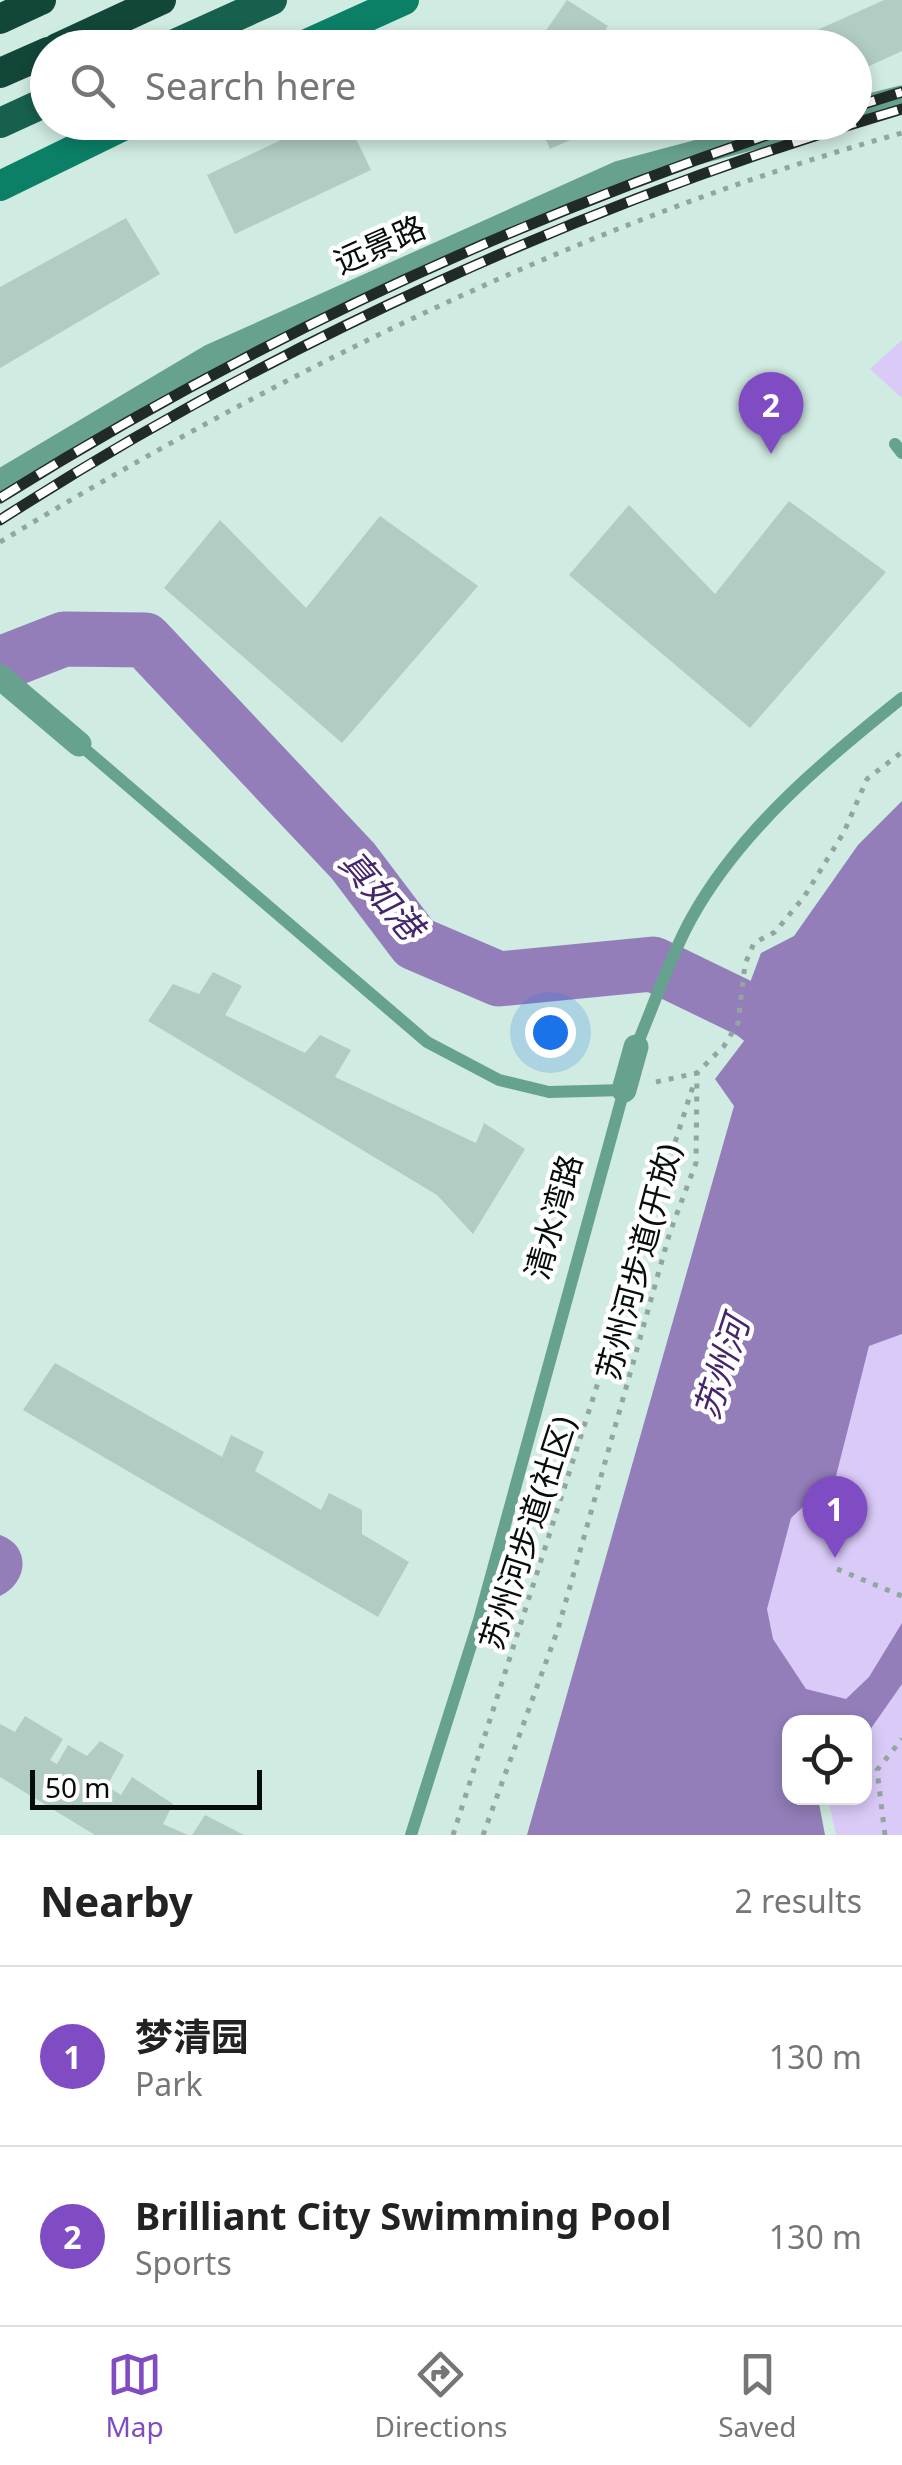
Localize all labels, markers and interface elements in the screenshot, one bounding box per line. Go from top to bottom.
search box [30,30,872,140]
icon: search [65,58,120,113]
text: Search here [145,59,356,111]
street label: 远景路 [327,204,432,283]
pin: 2 [738,372,804,454]
water label: 真如港 [330,839,438,953]
your location [525,1007,576,1058]
street label: 苏州河步道(开放) [585,1139,690,1385]
street label: 清水湾路 [514,1149,591,1284]
water label: 苏州河 [682,1305,761,1425]
street label: 苏州河步道(社区) [469,1410,585,1655]
pin: 1 [802,1476,868,1558]
map controls [782,1715,872,1805]
button: locate [782,1715,872,1805]
scale bar [30,1765,262,1810]
text: 50 m [45,1768,111,1806]
text: Nearby [40,1872,193,1929]
text: 2 results [735,1879,862,1922]
text: 梦清园 [135,2010,249,2062]
text: 1 [63,2035,82,2078]
text: 130 m [769,2035,862,2078]
text: Park [135,2062,203,2105]
text: Brilliant City Swimming Pool [135,2189,672,2241]
text: 2 [63,2215,82,2258]
text: 130 m [769,2215,862,2258]
text: Sports [135,2241,232,2284]
tab: Map [105,2347,164,2445]
tab: Directions [375,2347,507,2445]
tab: Saved [718,2347,797,2445]

